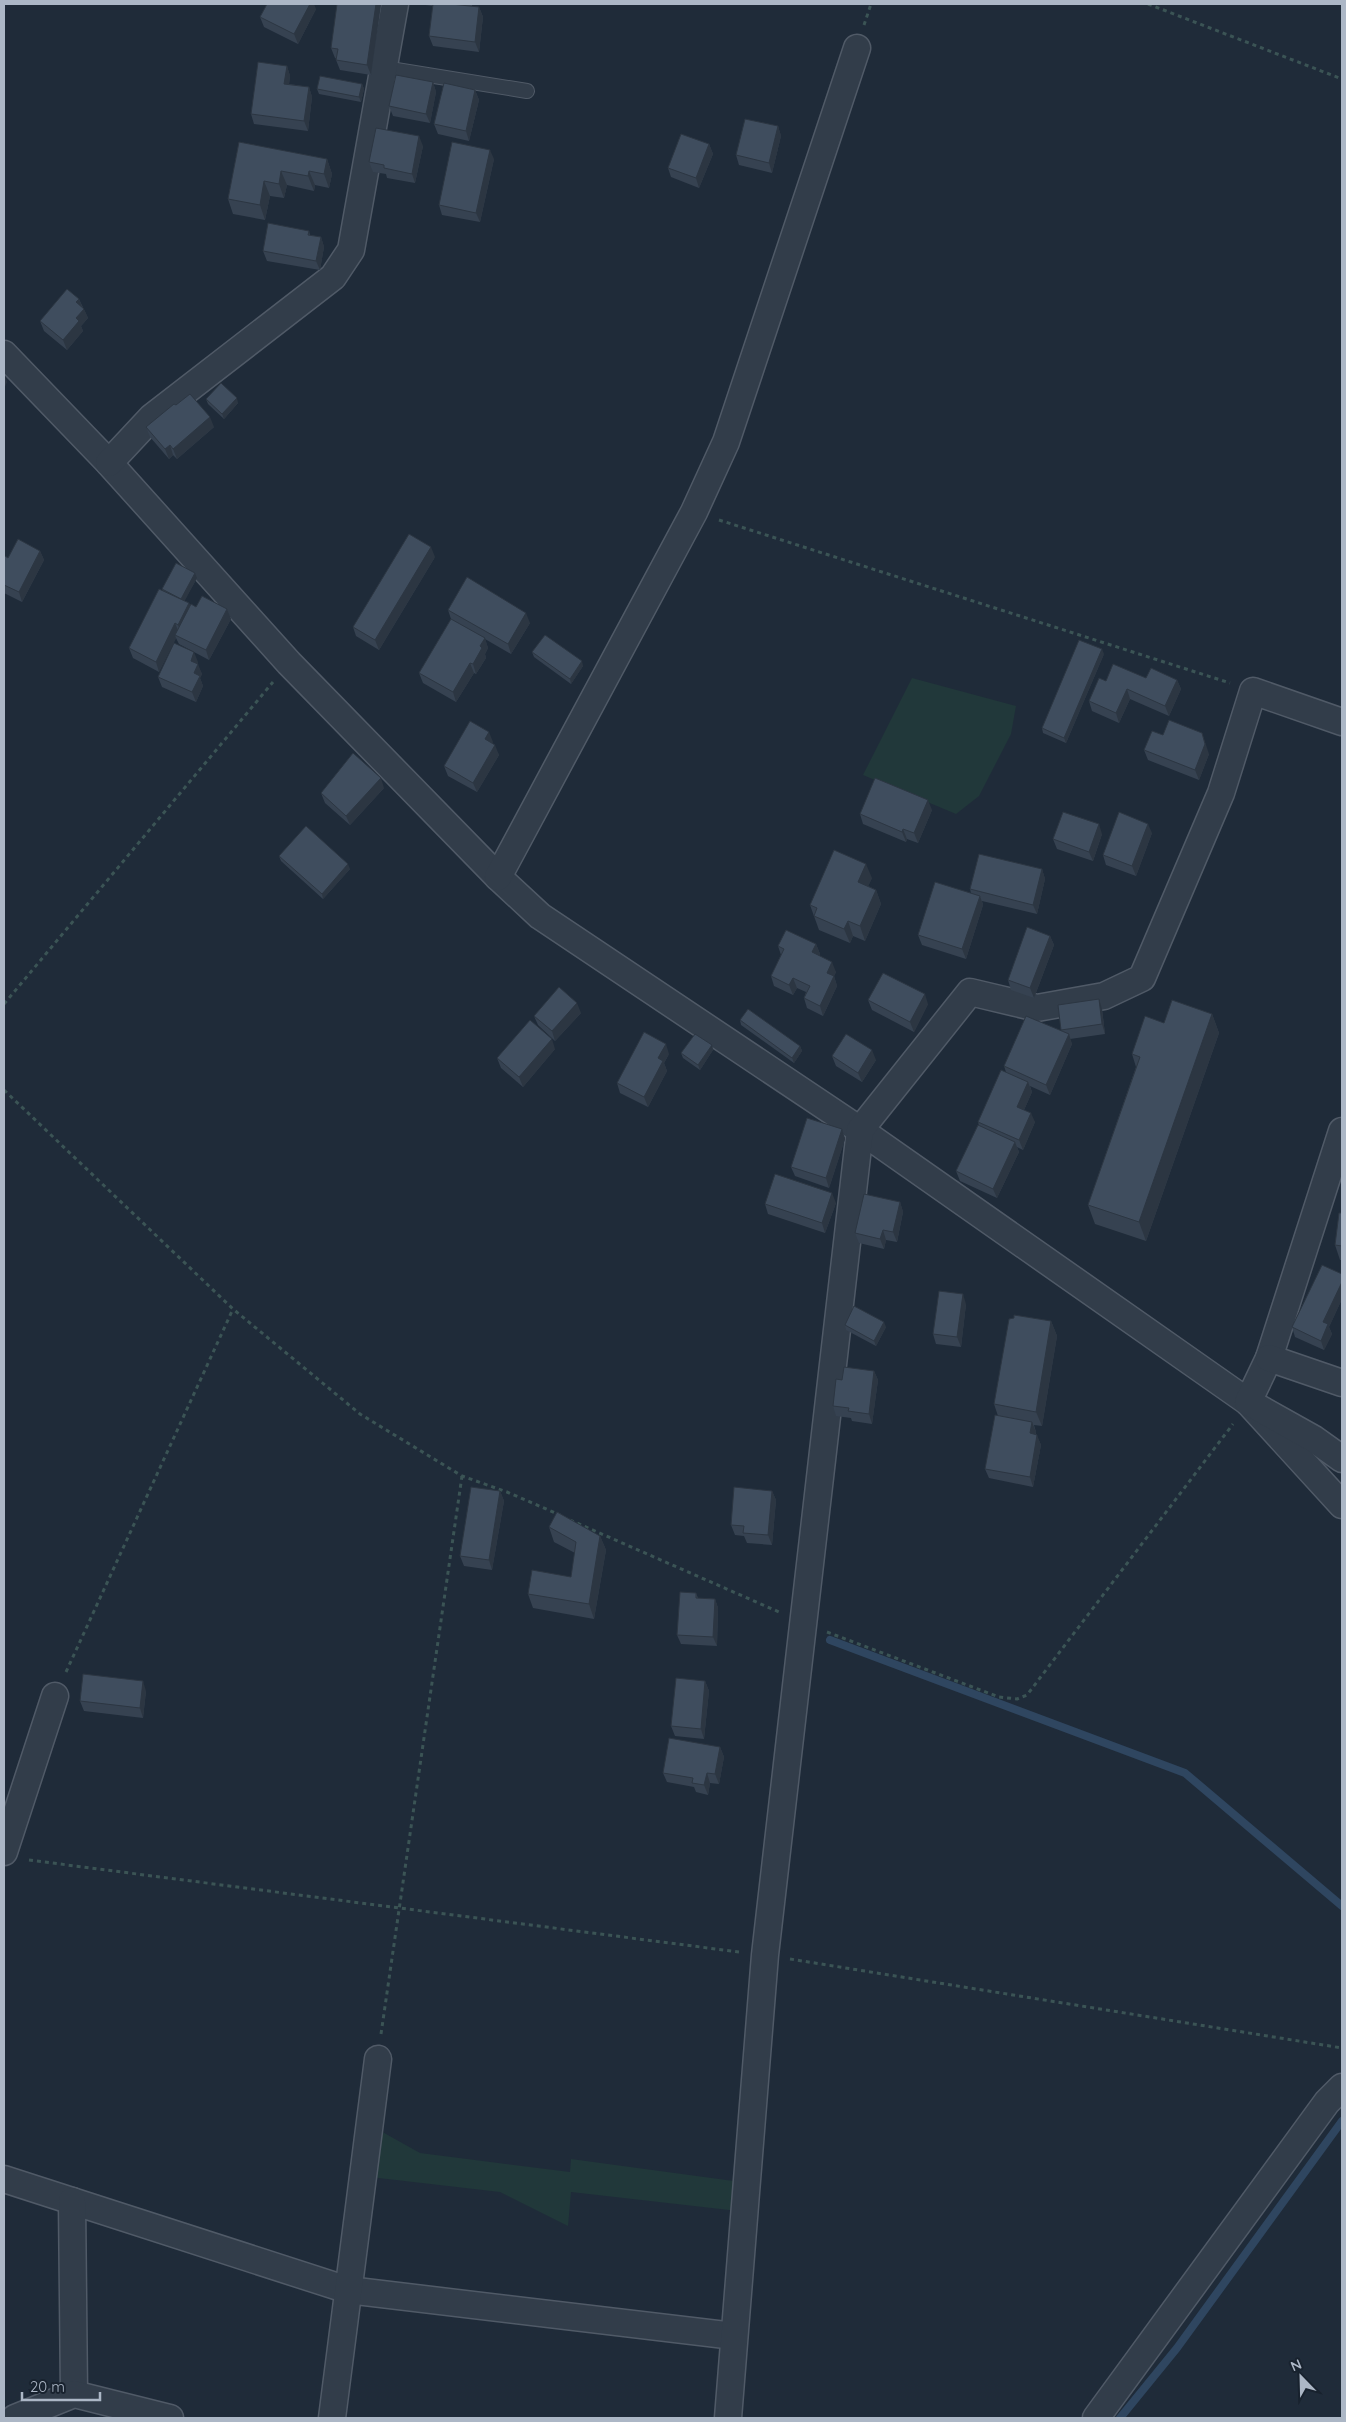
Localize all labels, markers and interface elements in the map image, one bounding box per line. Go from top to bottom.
north arrow [1276,2352,1326,2402]
text: N [1288,2355,1304,2375]
scale bar [22,2370,100,2402]
text: 20 m [30,2377,65,2396]

